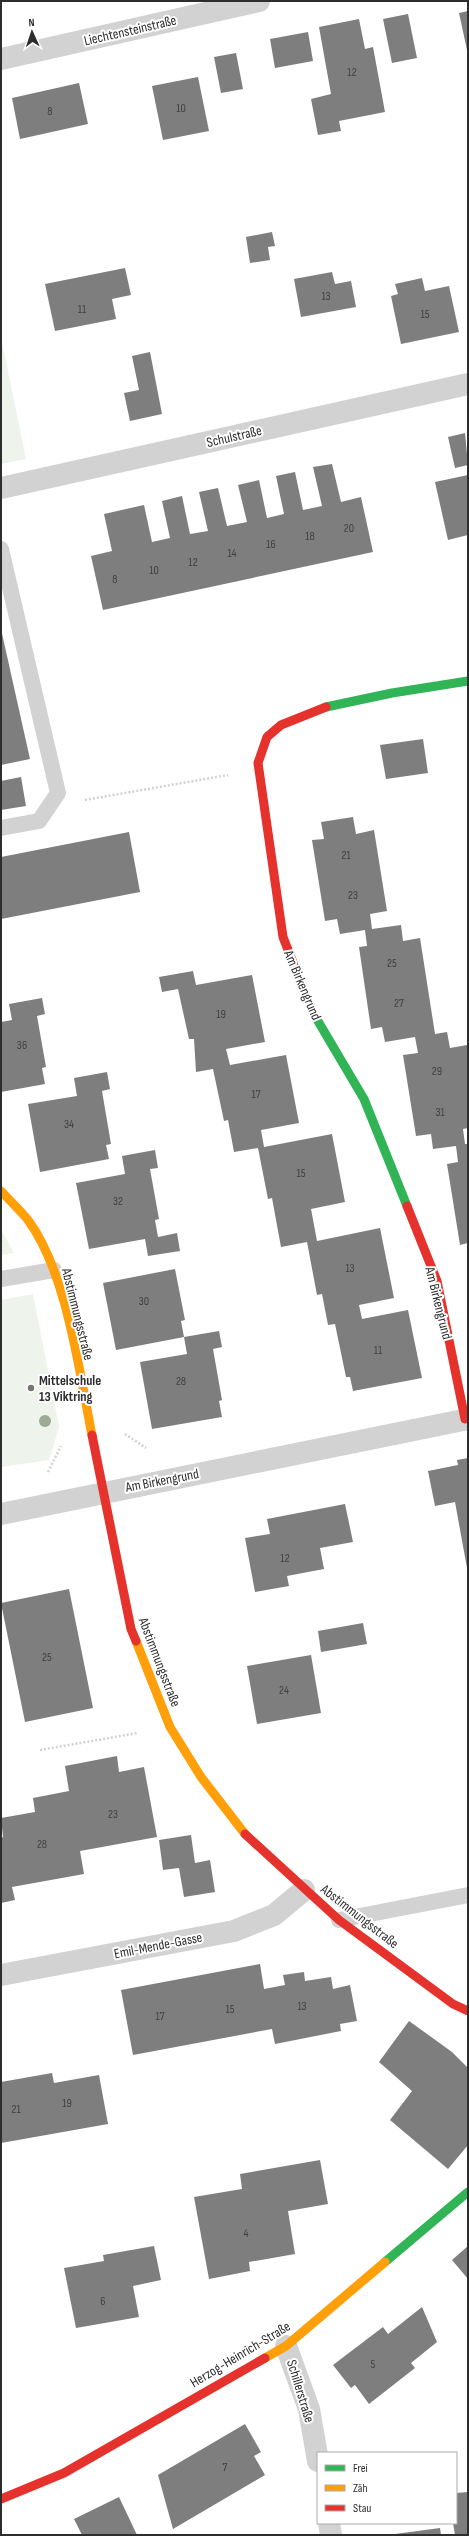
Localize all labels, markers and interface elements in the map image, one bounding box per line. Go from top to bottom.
north arrow [12,12,52,52]
street label: Liechtensteinstraße [82,12,178,49]
text: N [28,16,35,29]
house number: 12 [347,65,357,80]
house number: 10 [176,101,186,116]
house number: 8 [47,104,53,119]
house number: 13 [321,289,331,304]
house number: 11 [78,302,87,317]
house number: 15 [420,307,430,322]
street label: Schulstraße [205,422,263,451]
house number: 20 [344,521,354,536]
house number: 18 [305,529,315,544]
house number: 16 [266,537,276,552]
house number: 14 [227,546,237,561]
house number: 12 [188,555,198,570]
house number: 10 [149,563,159,578]
house number: 8 [112,572,118,587]
house number: 21 [341,848,351,863]
house number: 23 [348,888,358,903]
street label: Am Birkengrund [280,947,325,1023]
house number: 25 [387,956,397,971]
house number: 27 [394,996,404,1011]
house number: 19 [216,1007,226,1022]
house number: 36 [17,1038,27,1053]
house number: 29 [432,1064,442,1079]
house number: 17 [252,1087,261,1102]
house number: 31 [435,1105,445,1120]
house number: 34 [64,1117,74,1132]
house number: 15 [296,1166,306,1181]
house number: 32 [113,1194,123,1209]
house number: 13 [345,1261,355,1276]
street label: Am Birkengrund [421,1264,456,1341]
street label: Abstimmungsstraße [58,1265,97,1362]
house number: 30 [139,1294,149,1309]
house number: 11 [374,1343,383,1358]
place label: Mittelschule 13 Viktring [39,1372,101,1405]
house number: 28 [176,1374,186,1389]
marker: Mittelschule 13 Viktring [26,1383,36,1393]
street label: Am Birkengrund [123,1465,200,1496]
house number: 12 [280,1551,290,1566]
street label: Abstimmungsstraße [134,1614,184,1709]
house number: 25 [42,1650,52,1665]
house number: 24 [279,1683,289,1698]
house number: 23 [108,1807,118,1822]
house number: 28 [37,1837,47,1852]
street label: Abstimmungsstraße [317,1880,402,1952]
street label: Emil-Mende-Gasse [113,1929,204,1962]
house number: 13 [297,1999,307,2014]
house number: 15 [225,2002,235,2017]
house number: 17 [156,2009,165,2024]
house number: 19 [62,2096,72,2111]
house number: 21 [11,2102,21,2117]
house number: 4 [243,2226,249,2241]
house number: 6 [100,2294,106,2309]
street label: Herzog-Heinrich-Straße [187,2318,293,2391]
house number: 5 [371,2357,376,2372]
street label: Schillerstraße [283,2358,318,2425]
legend [317,2452,457,2524]
house number: 7 [223,2460,228,2475]
text: Frei [353,2461,368,2476]
text: Zäh [353,2481,368,2496]
text: Stau [353,2501,371,2516]

